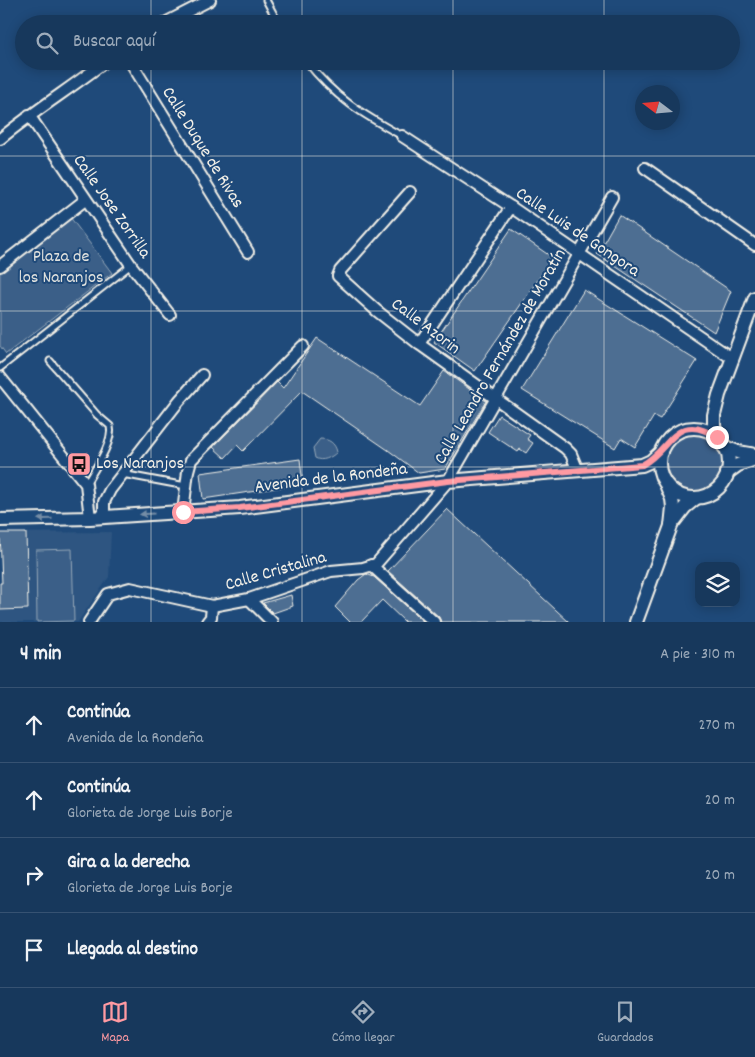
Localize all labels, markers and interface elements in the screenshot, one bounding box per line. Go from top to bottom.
search box [15,15,740,70]
icon: search [33,29,61,57]
text: Buscar aquí [73,29,155,56]
street label: Calle Duque de Rivas [155,82,249,214]
north arrow [635,85,680,130]
street label: Calle Jose Zorrilla [66,150,156,264]
street label: Calle Luis de Gongora [510,182,645,284]
park label: Plaza de los Naranjos [18,245,104,291]
street label: Calle Leandro Fernández de Moratín [429,245,573,469]
street label: Calle Azorin [385,293,465,361]
route end [706,426,729,449]
bus stop icon: Los Naranjos [66,451,92,477]
place label: Los Naranjos [96,452,184,477]
street label: Avenida de la Rondeña [253,457,409,501]
route start [172,501,195,524]
one-way arrow [138,511,154,519]
one-way arrow [37,515,53,523]
street label: Calle Cristalina [223,546,330,598]
map controls [695,562,740,607]
button: layers [695,562,740,607]
text: 4 min [20,640,62,670]
text: A pie · 310 m [660,643,735,666]
text: Continúa [67,700,130,727]
icon: ahead [20,711,48,739]
text: 270 m [699,714,735,737]
text: Avenida de la Rondeña [67,727,203,750]
text: Continúa [67,775,130,802]
icon: ahead [20,786,48,814]
text: 20 m [705,789,735,812]
text: Glorieta de Jorge Luis Borje [67,802,232,825]
text: Gira a la derecha [67,850,189,877]
icon: right [20,861,48,889]
text: 20 m [705,864,735,887]
text: Glorieta de Jorge Luis Borje [67,877,232,900]
icon: arrive [20,936,48,964]
text: Llegada al destino [67,937,198,964]
tab: Mapa [101,998,129,1048]
tab: Cómo llegar [332,998,395,1048]
tab: Guardados [597,998,654,1048]

